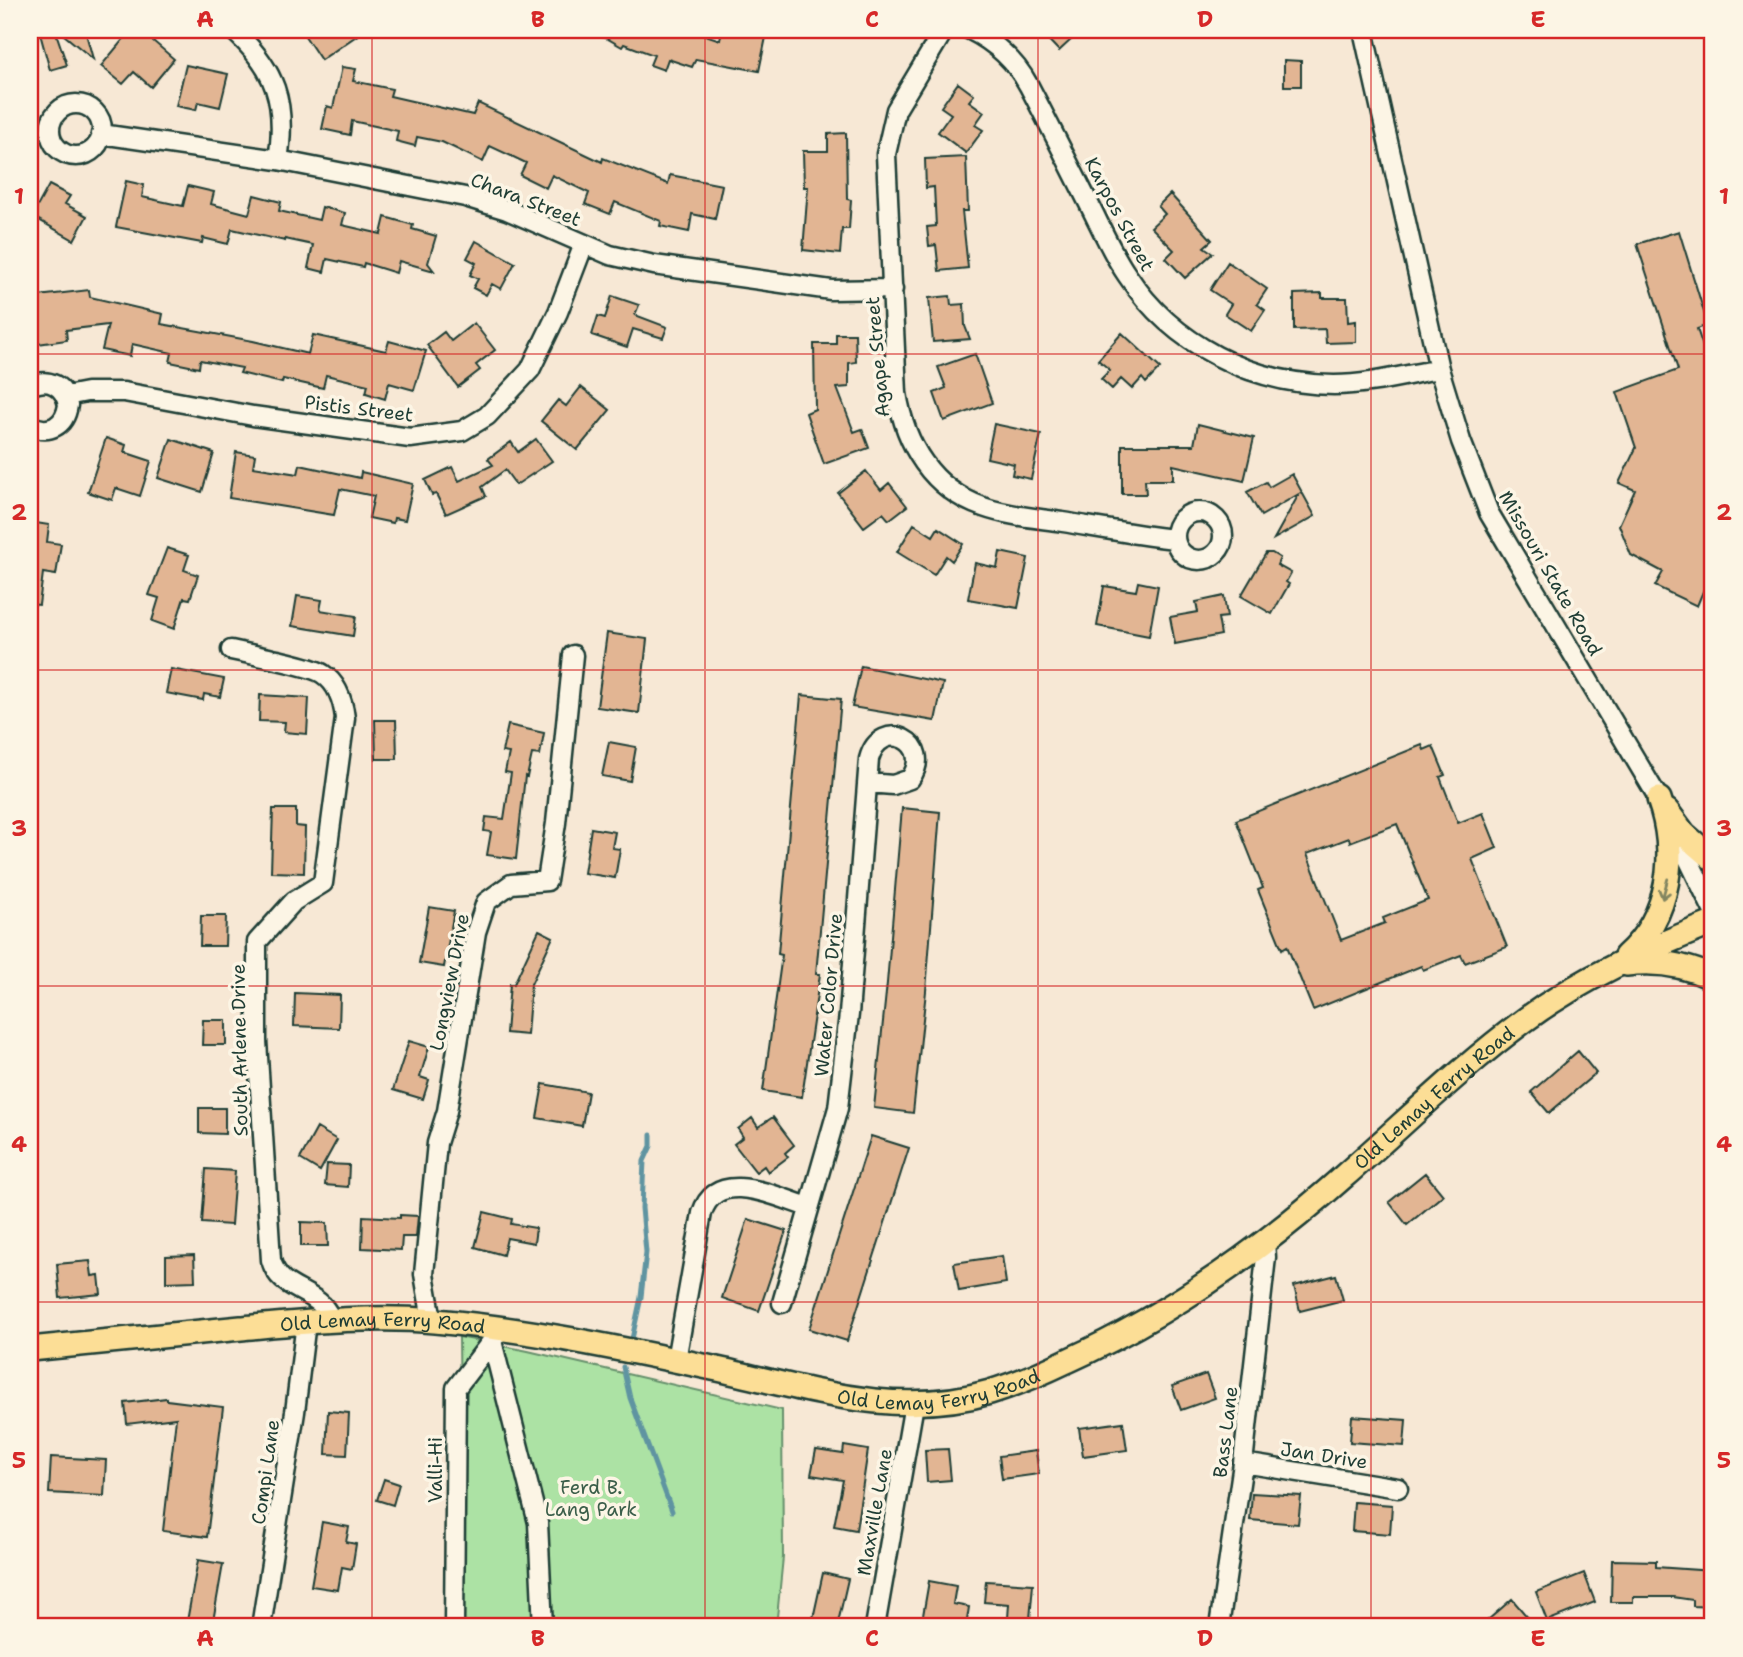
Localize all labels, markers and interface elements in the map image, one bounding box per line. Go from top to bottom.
text: A [196,4,214,34]
text: B [531,4,545,34]
text: C [865,4,879,34]
text: D [1197,4,1213,34]
text: E [1530,4,1546,34]
street label: Karpos Street [1079,153,1160,276]
street label: Chara Street [467,167,585,232]
text: 1 [14,181,24,211]
text: 1 [1719,181,1729,211]
street label: Agape Street [860,296,895,418]
street label: Pistis Street [303,389,415,428]
street label: Missouri State Road [1493,486,1608,660]
text: 2 [11,497,27,527]
text: 2 [1716,497,1732,527]
text: 3 [11,813,27,843]
text: 3 [1716,813,1732,843]
one-way arrow [1658,878,1671,900]
street label: Longview Drive [424,911,475,1053]
street label: Water Color Drive [809,912,848,1078]
street label: South Arlene Drive [225,963,254,1137]
street label: Old Lemay Ferry Road [1349,1021,1520,1175]
text: 4 [11,1129,27,1159]
text: 4 [1716,1129,1732,1159]
street label: Old Lemay Ferry Road [279,1307,487,1339]
street label: Old Lemay Ferry Road [835,1363,1044,1416]
street label: Bass Lane [1207,1385,1244,1479]
street label: Compi Lane [246,1418,285,1526]
street label: Jan Drive [1279,1436,1369,1475]
street label: Valli-Hi [423,1437,448,1503]
text: 5 [12,1445,26,1475]
text: 5 [1717,1445,1731,1475]
street label: Maxville Lane [851,1447,898,1577]
park label: Ferd B. Lang Park [545,1475,637,1522]
text: A [196,1623,214,1653]
text: B [531,1623,545,1653]
text: C [865,1623,879,1653]
text: D [1197,1623,1213,1653]
text: E [1530,1623,1546,1653]

